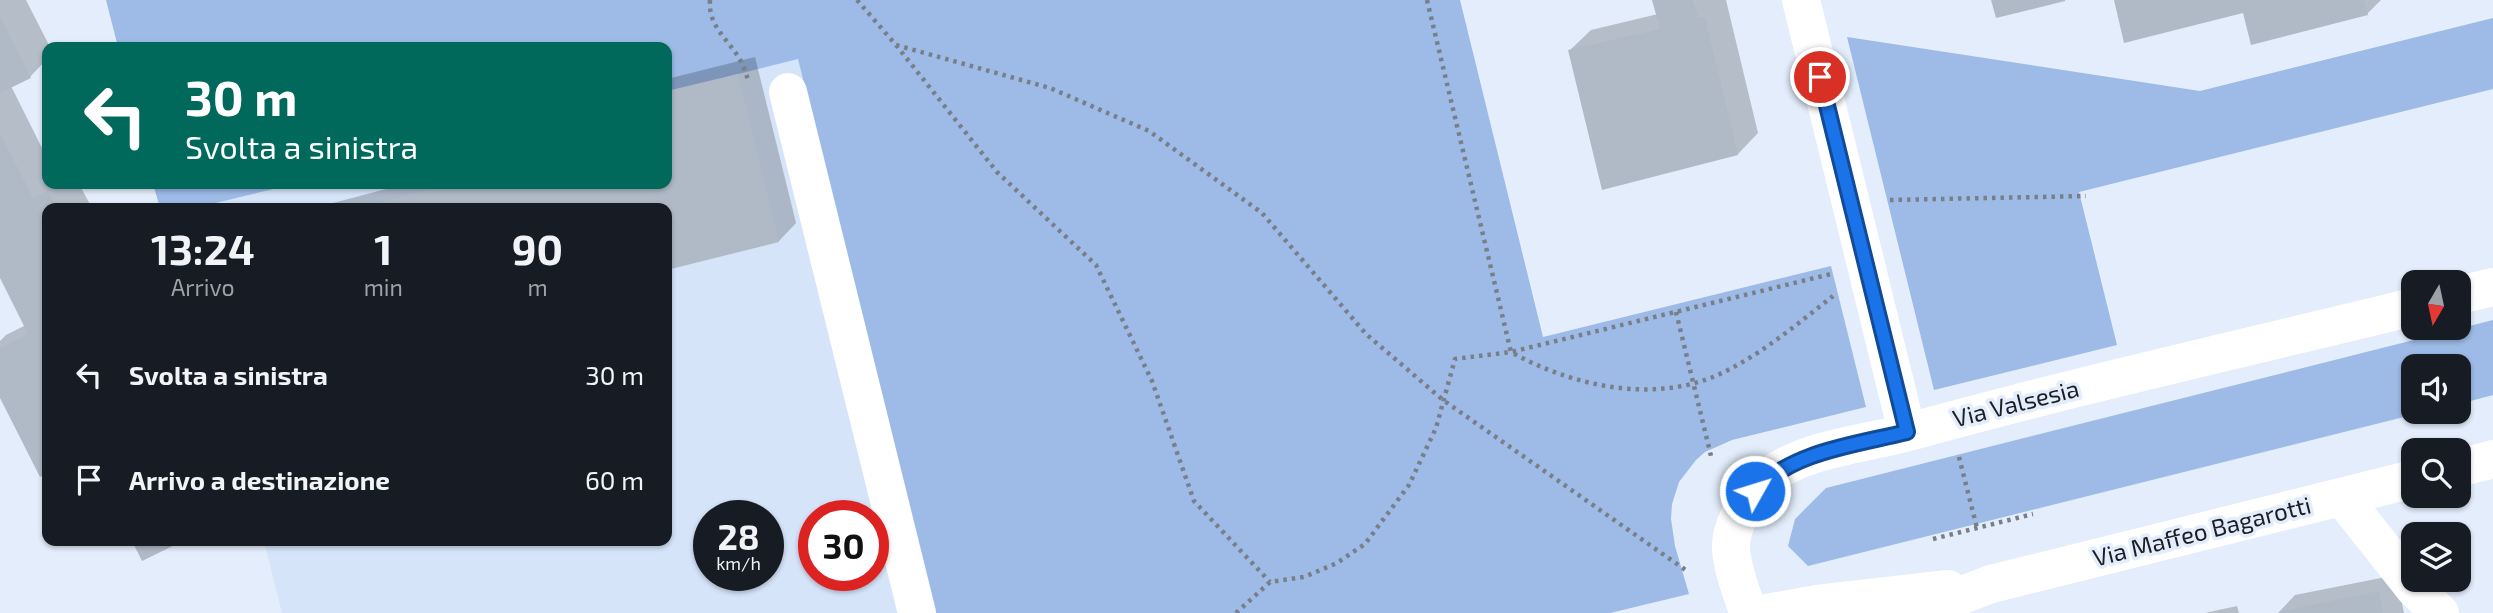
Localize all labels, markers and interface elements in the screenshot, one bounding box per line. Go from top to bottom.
pin [1790,47,1850,107]
icon: arrive [1801,58,1839,96]
text: 30 m [185,67,297,126]
icon: left [70,70,161,161]
text: Svolta a sinistra [185,127,418,165]
text: 13:24 [151,223,255,273]
text: 1 [374,223,392,273]
text: 90 [512,223,563,273]
north arrow [2401,270,2471,340]
map controls [2401,270,2471,592]
text: Arrivo [171,273,235,301]
text: min [364,273,403,301]
text: m [527,273,548,301]
button: sound [2401,354,2471,424]
icon: left [70,356,108,394]
text: Svolta a sinistra [129,359,328,390]
text: 30 m [585,359,644,390]
street label: Via Valsesia [1949,373,2082,432]
button: search [2401,438,2471,508]
position arrow [1718,454,1792,528]
icon: arrive [70,461,108,499]
text: Arrivo a destinazione [129,464,390,495]
text: 60 m [585,464,644,495]
street label: Via Maffeo Bagarotti [2090,489,2314,572]
speed limit sign: 30 [798,500,889,591]
text: 28 [717,515,760,557]
button: layers [2401,522,2471,592]
text: km/h [716,552,761,574]

